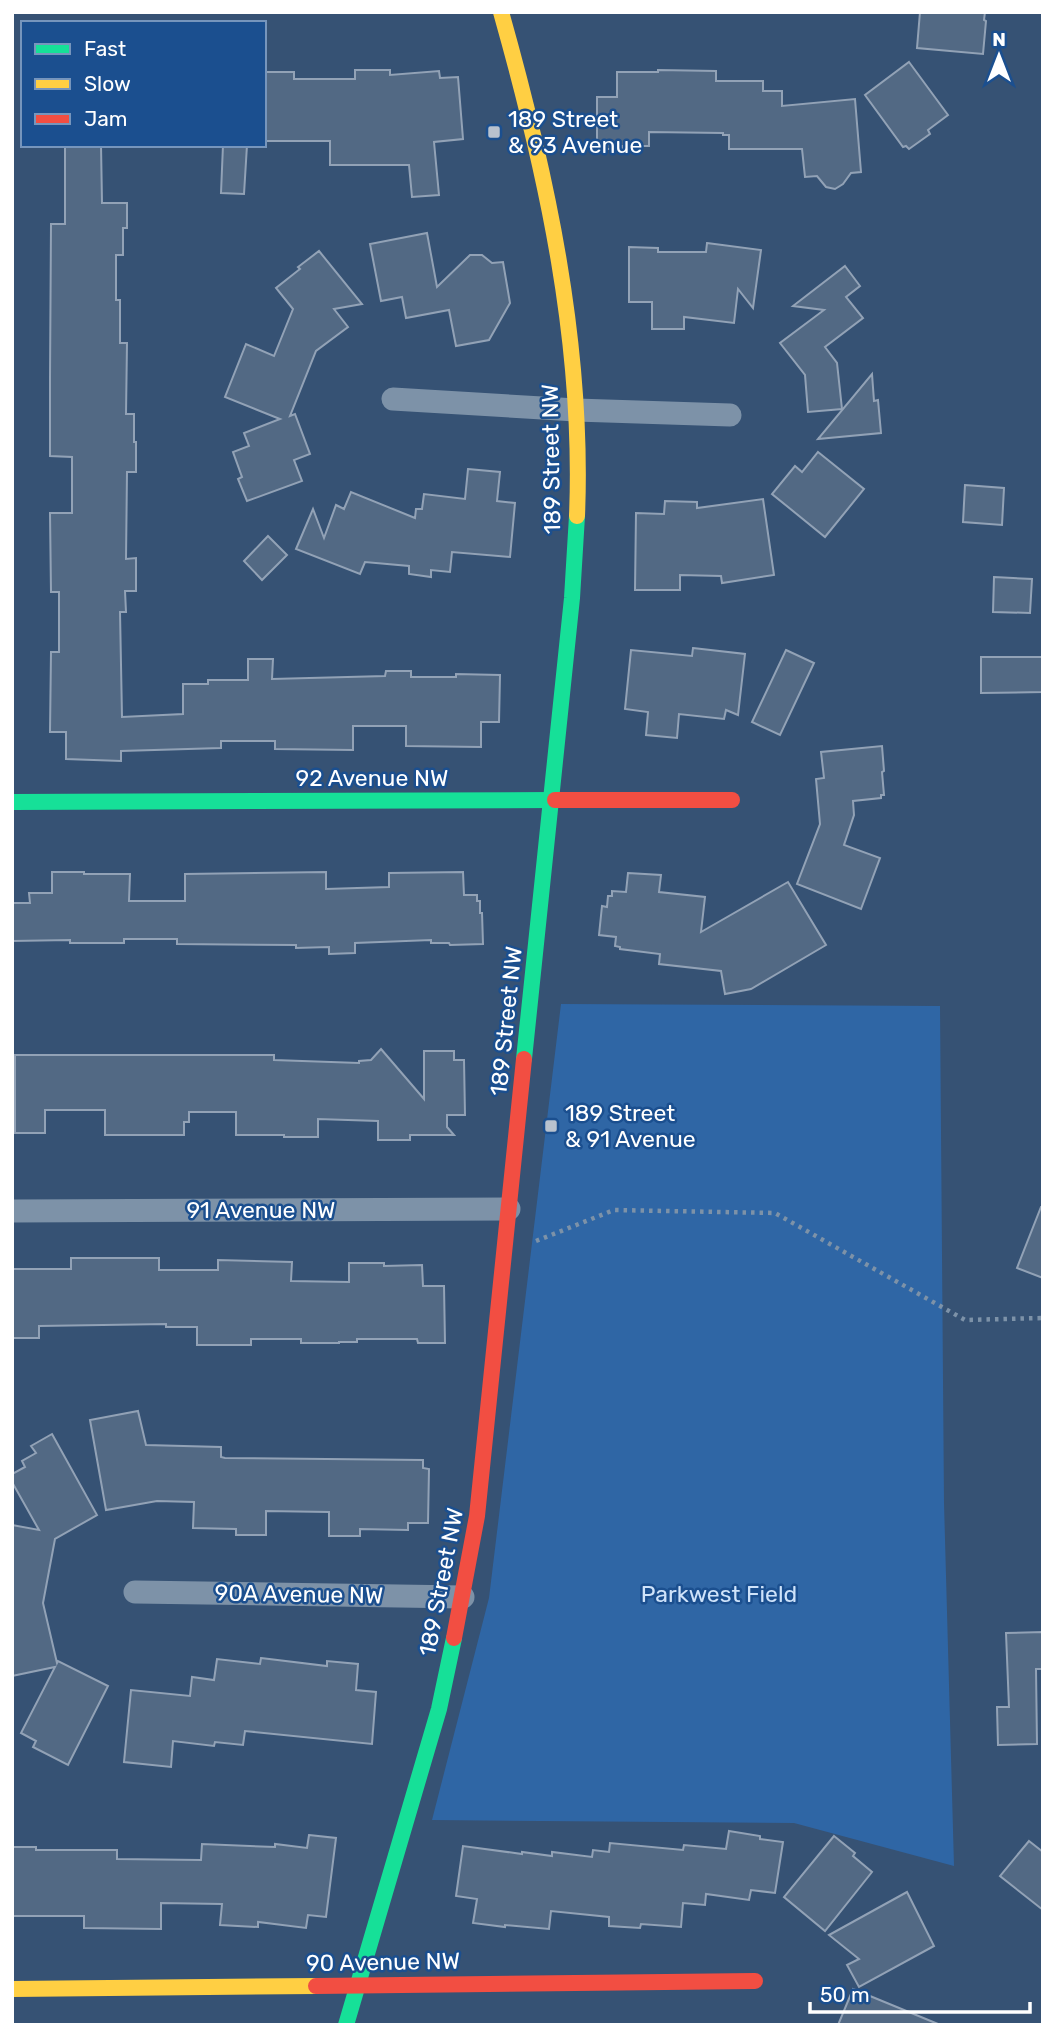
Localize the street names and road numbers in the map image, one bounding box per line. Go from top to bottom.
street label: 189 Street NW [536,384,566,534]
street label: 92 Avenue NW [296,764,448,792]
street label: 189 Street NW [484,945,528,1097]
street label: 91 Avenue NW [186,1196,336,1224]
street label: 189 Street NW [413,1506,469,1658]
street label: 90A Avenue NW [214,1579,384,1609]
street label: 90 Avenue NW [306,1947,460,1977]

